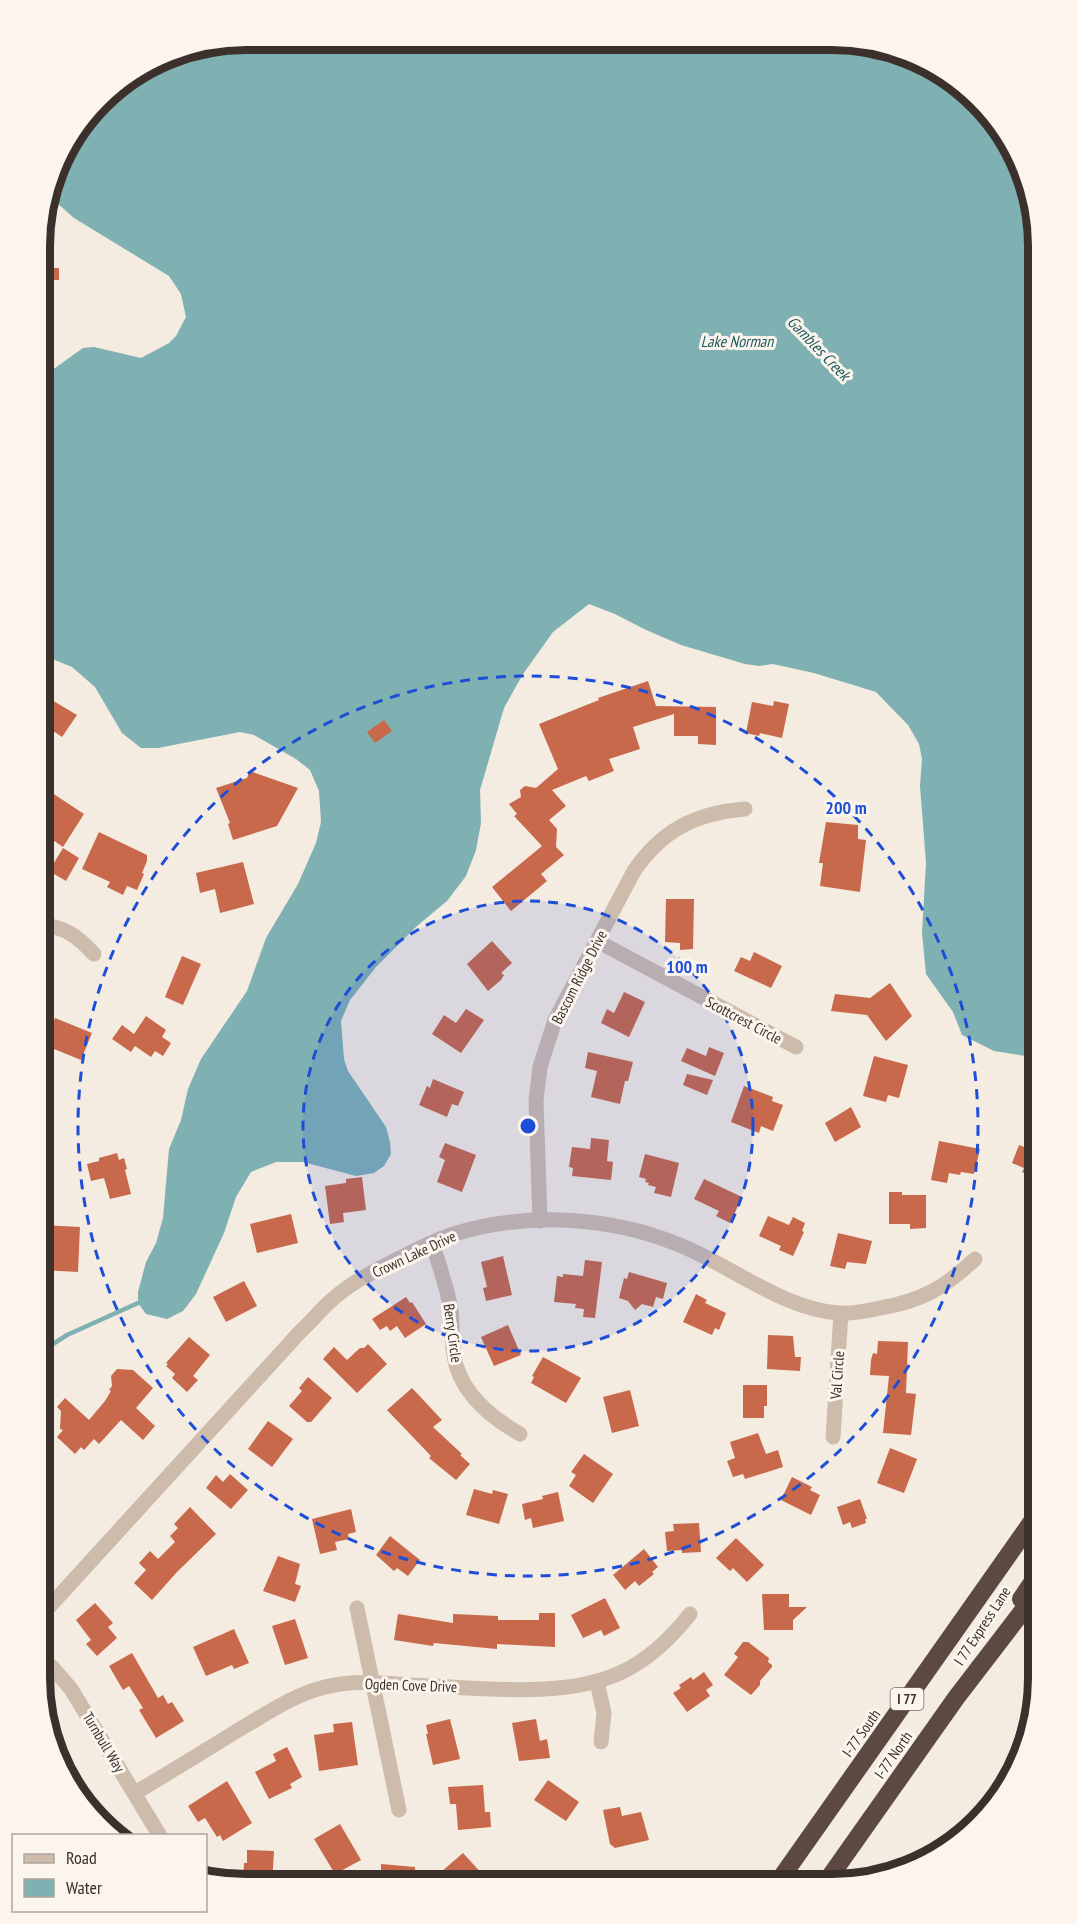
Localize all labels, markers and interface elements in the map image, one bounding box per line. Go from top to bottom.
water label: Gambles Creek [783,312,856,386]
water label: Lake Norman [701,331,774,351]
text: 200 m [825,796,867,819]
street label: Bascom Ridge Drive [547,927,611,1027]
text: 100 m [666,955,708,978]
street label: Scottcrest Circle [703,992,785,1048]
centre of rings [518,1116,538,1136]
street label: Crown Lake Drive [369,1226,459,1282]
street label: Berry Circle [439,1302,467,1364]
street label: Val Circle [826,1350,848,1401]
street label: I 77 Express Lane [949,1583,1015,1669]
street label: Ogden Cove Drive [364,1674,458,1696]
road number: I 77 [890,1688,924,1710]
street label: I-77 South [838,1705,884,1761]
street label: Turnbull Way [79,1708,130,1776]
street label: I-77 North [870,1728,916,1782]
legend [12,1834,207,1912]
text: Road [66,1846,97,1869]
text: Water [66,1876,102,1899]

